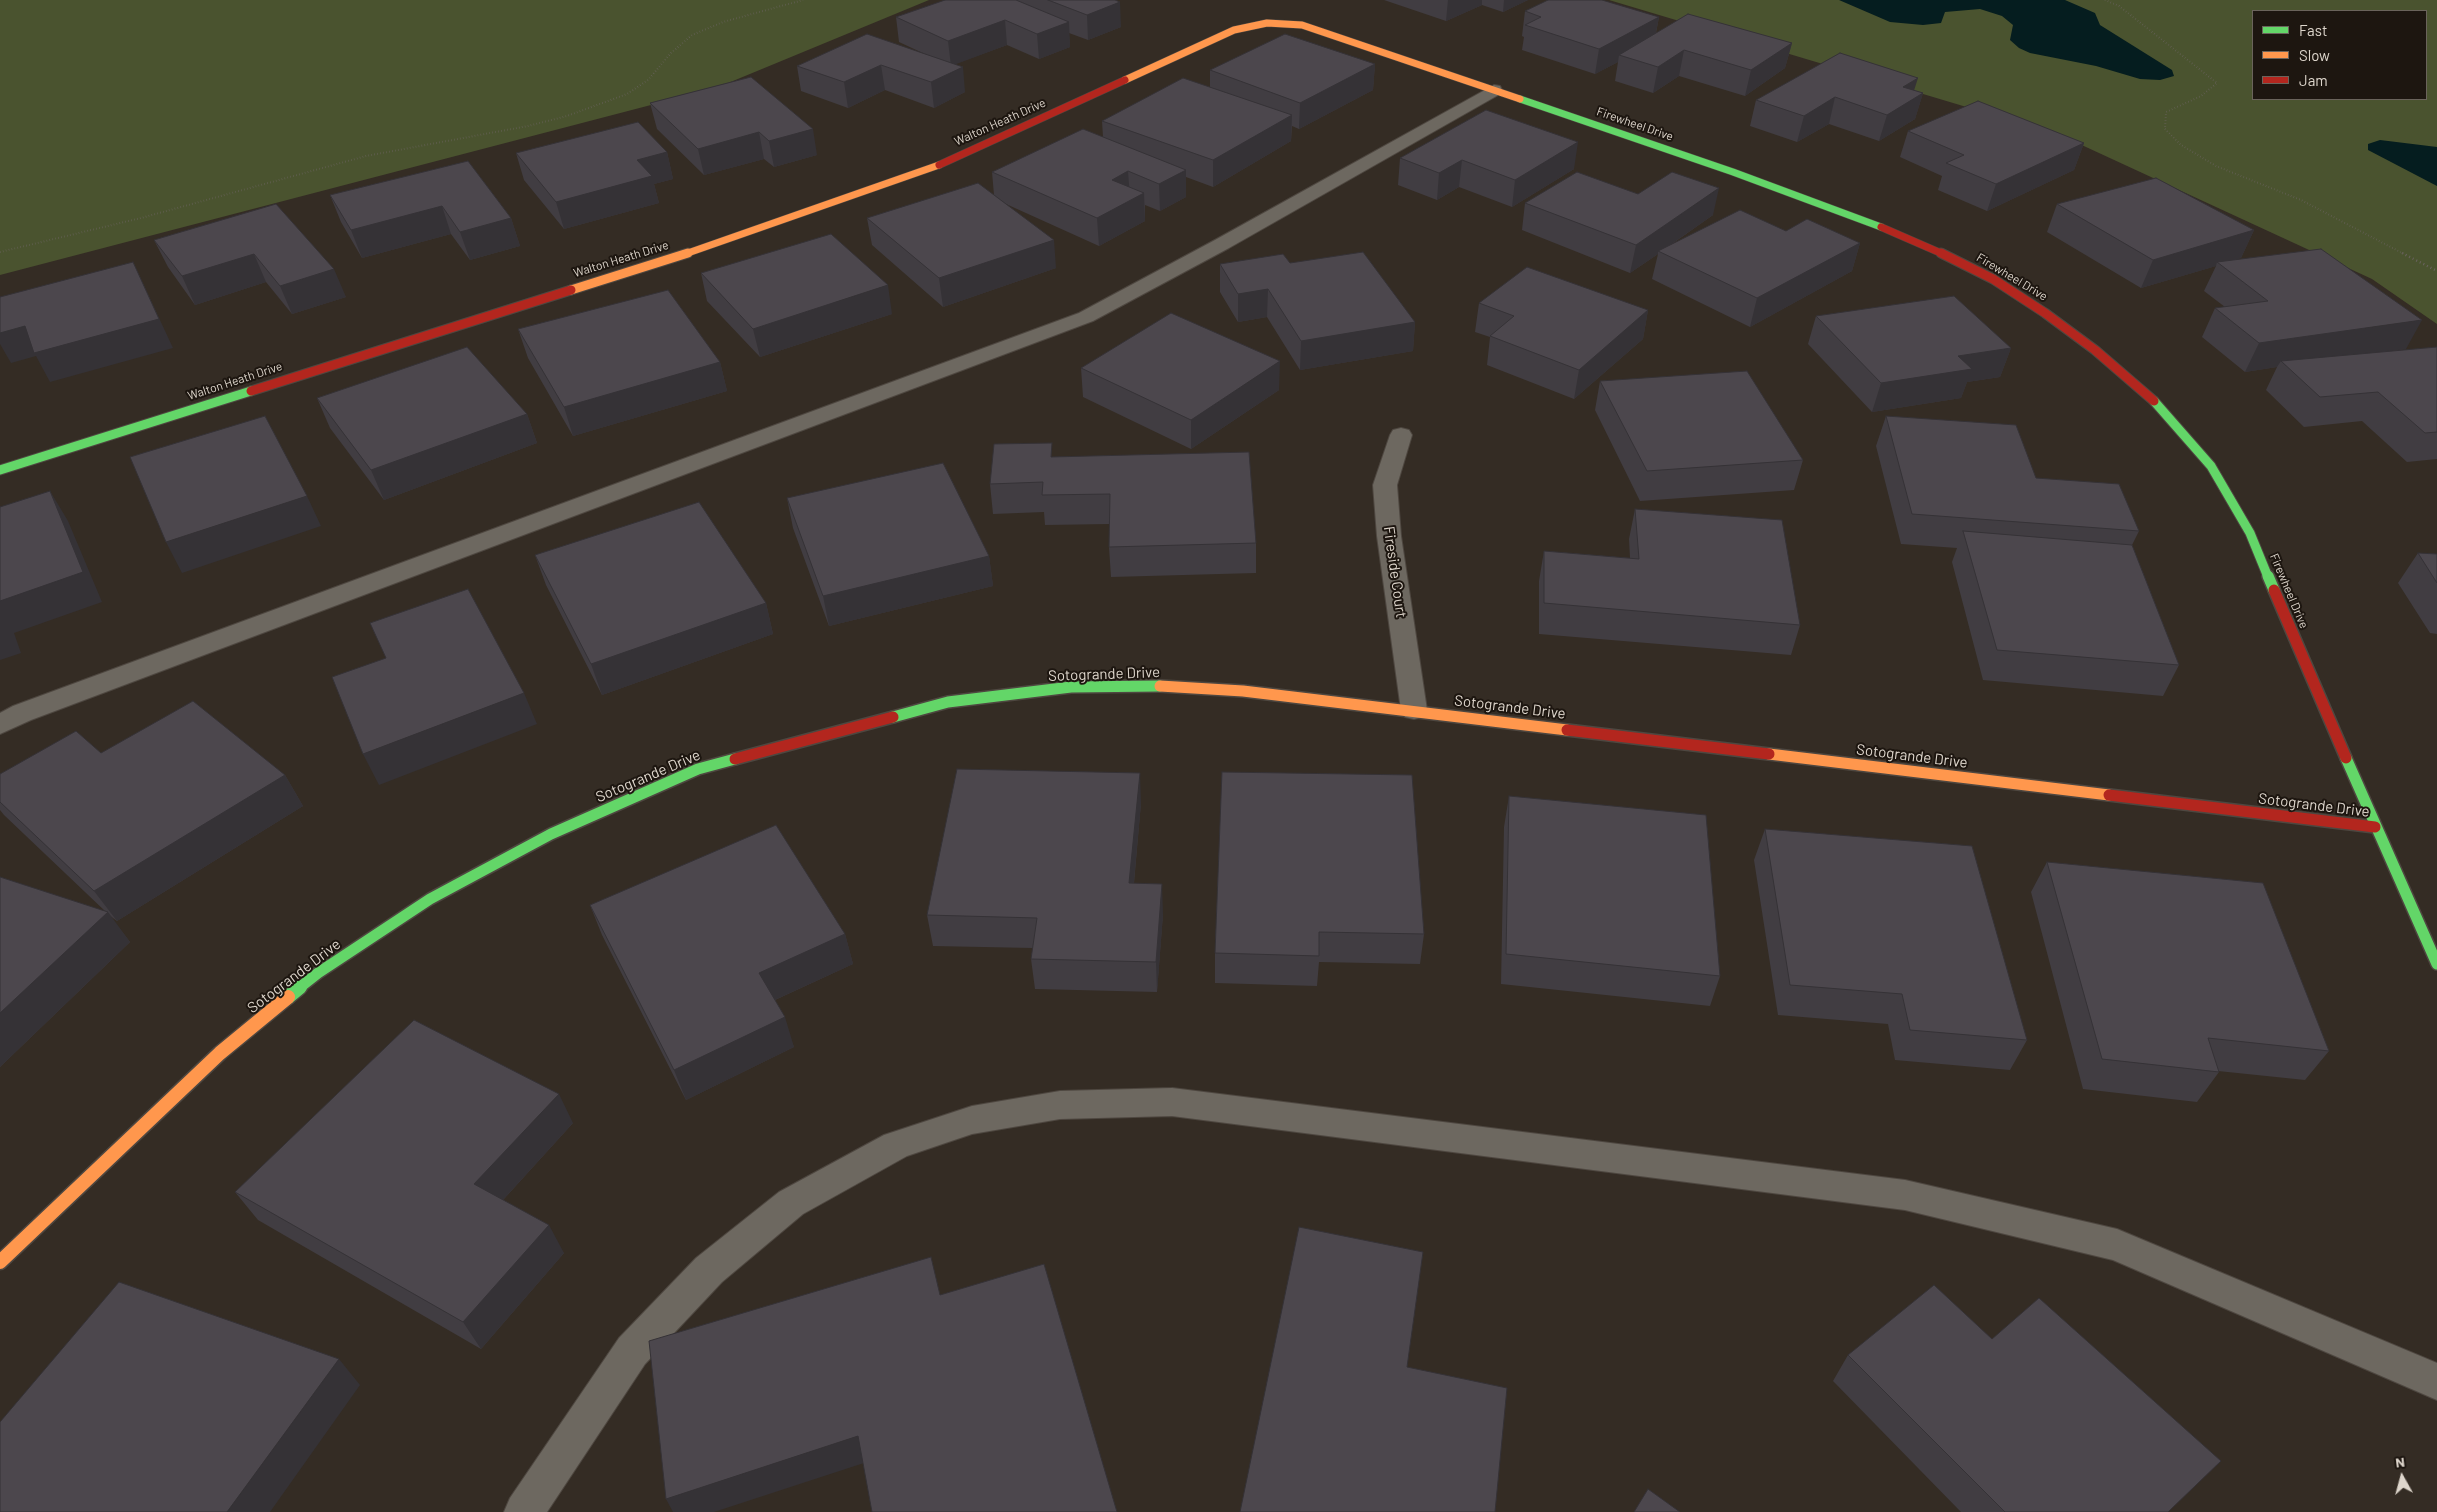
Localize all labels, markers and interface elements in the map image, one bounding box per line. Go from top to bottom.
legend [2252,10,2427,100]
text: Fast [2299,21,2327,39]
text: Slow [2299,46,2330,64]
text: Jam [2299,71,2328,89]
street label: Walton Heath Drive [952,95,1048,149]
street label: Firewheel Drive [1595,104,1675,144]
street label: Walton Heath Drive [572,238,670,280]
street label: Firewheel Drive [1974,250,2050,304]
street label: Walton Heath Drive [186,359,284,403]
street label: Fireside Court [1380,525,1410,619]
street label: Firewheel Drive [2267,551,2311,631]
street label: Sotogrande Drive [1048,663,1160,685]
street label: Sotogrande Drive [1453,691,1567,723]
street label: Sotogrande Drive [1855,740,1969,772]
street label: Sotogrande Drive [593,746,703,806]
street label: Sotogrande Drive [2257,789,2371,821]
street label: Sotogrande Drive [244,935,344,1017]
north arrow [2377,1452,2427,1502]
text: N [2394,1453,2406,1471]

